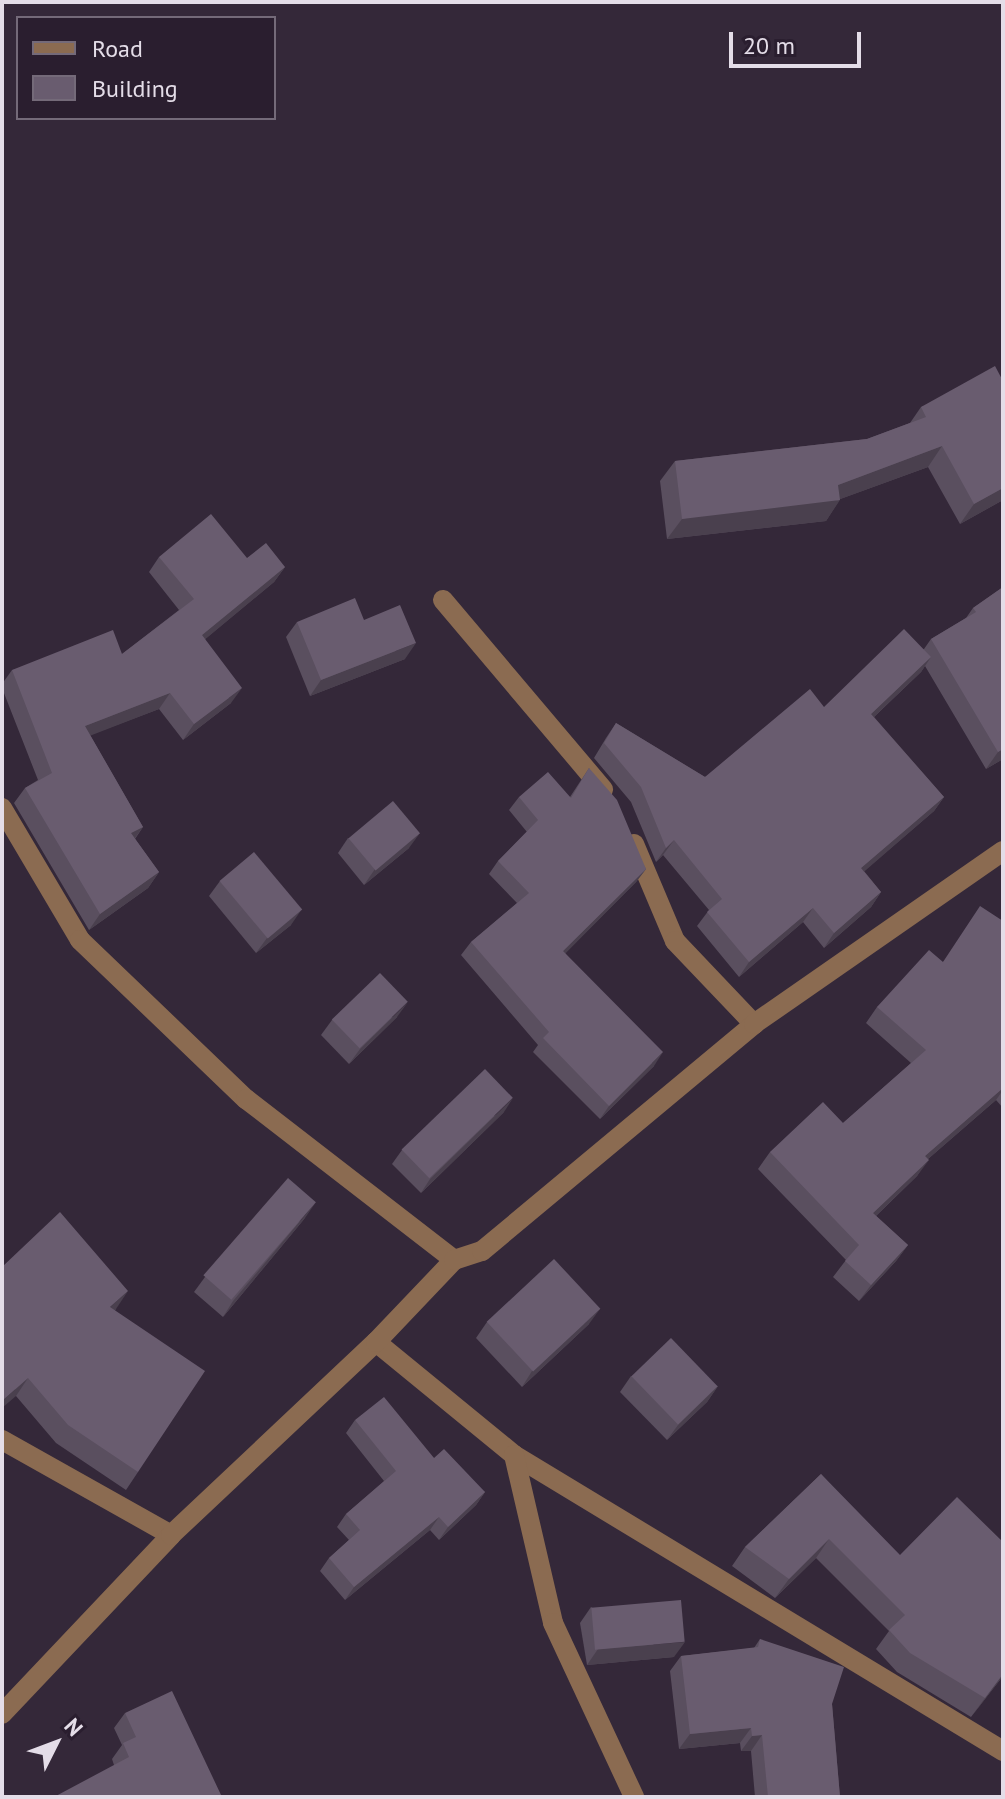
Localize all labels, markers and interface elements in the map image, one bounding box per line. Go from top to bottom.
legend [16,16,276,120]
scale bar [733,16,865,66]
text: 20 m [743,30,795,61]
text: Road [92,33,143,64]
text: Building [92,73,178,104]
north arrow [16,1703,96,1783]
text: N [59,1712,89,1742]

